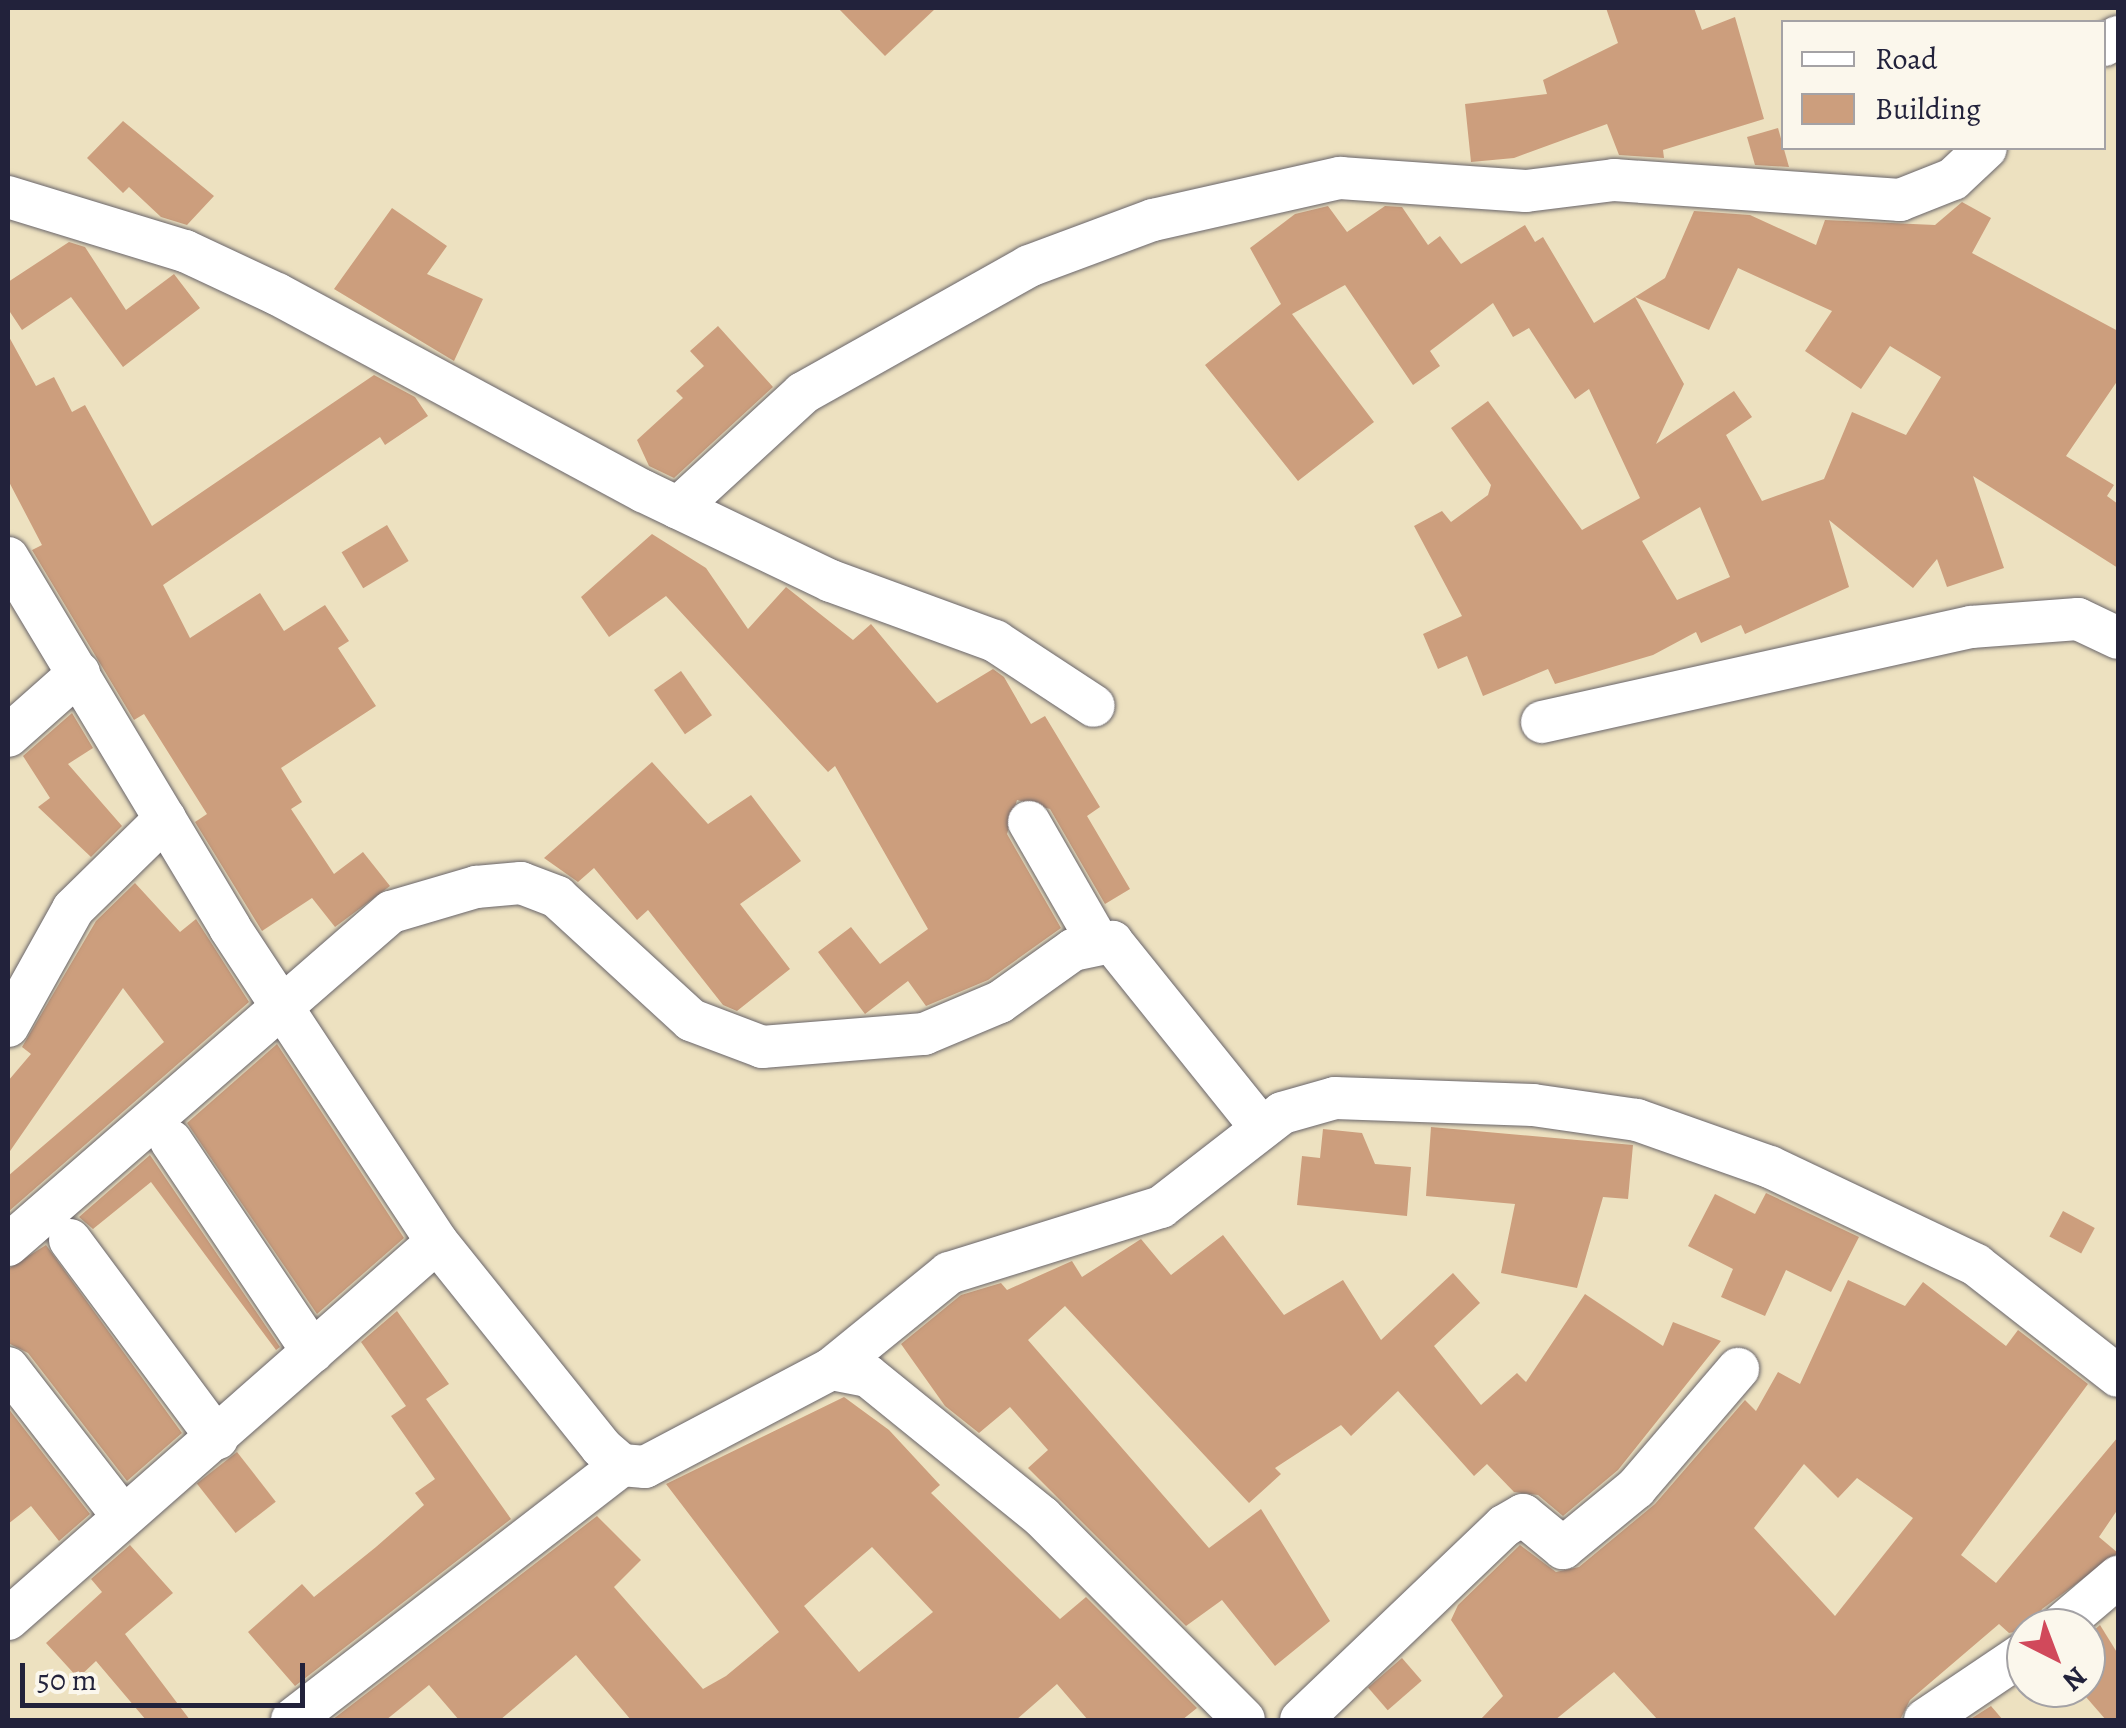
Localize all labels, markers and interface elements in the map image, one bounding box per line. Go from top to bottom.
legend [1781,20,2106,150]
text: Road [1875,39,1937,79]
text: Building [1875,89,1981,129]
north arrow [2006,1608,2106,1708]
scale bar [25,1643,310,1705]
text: N [2054,1658,2095,1700]
text: 50 m [37,1660,97,1700]

